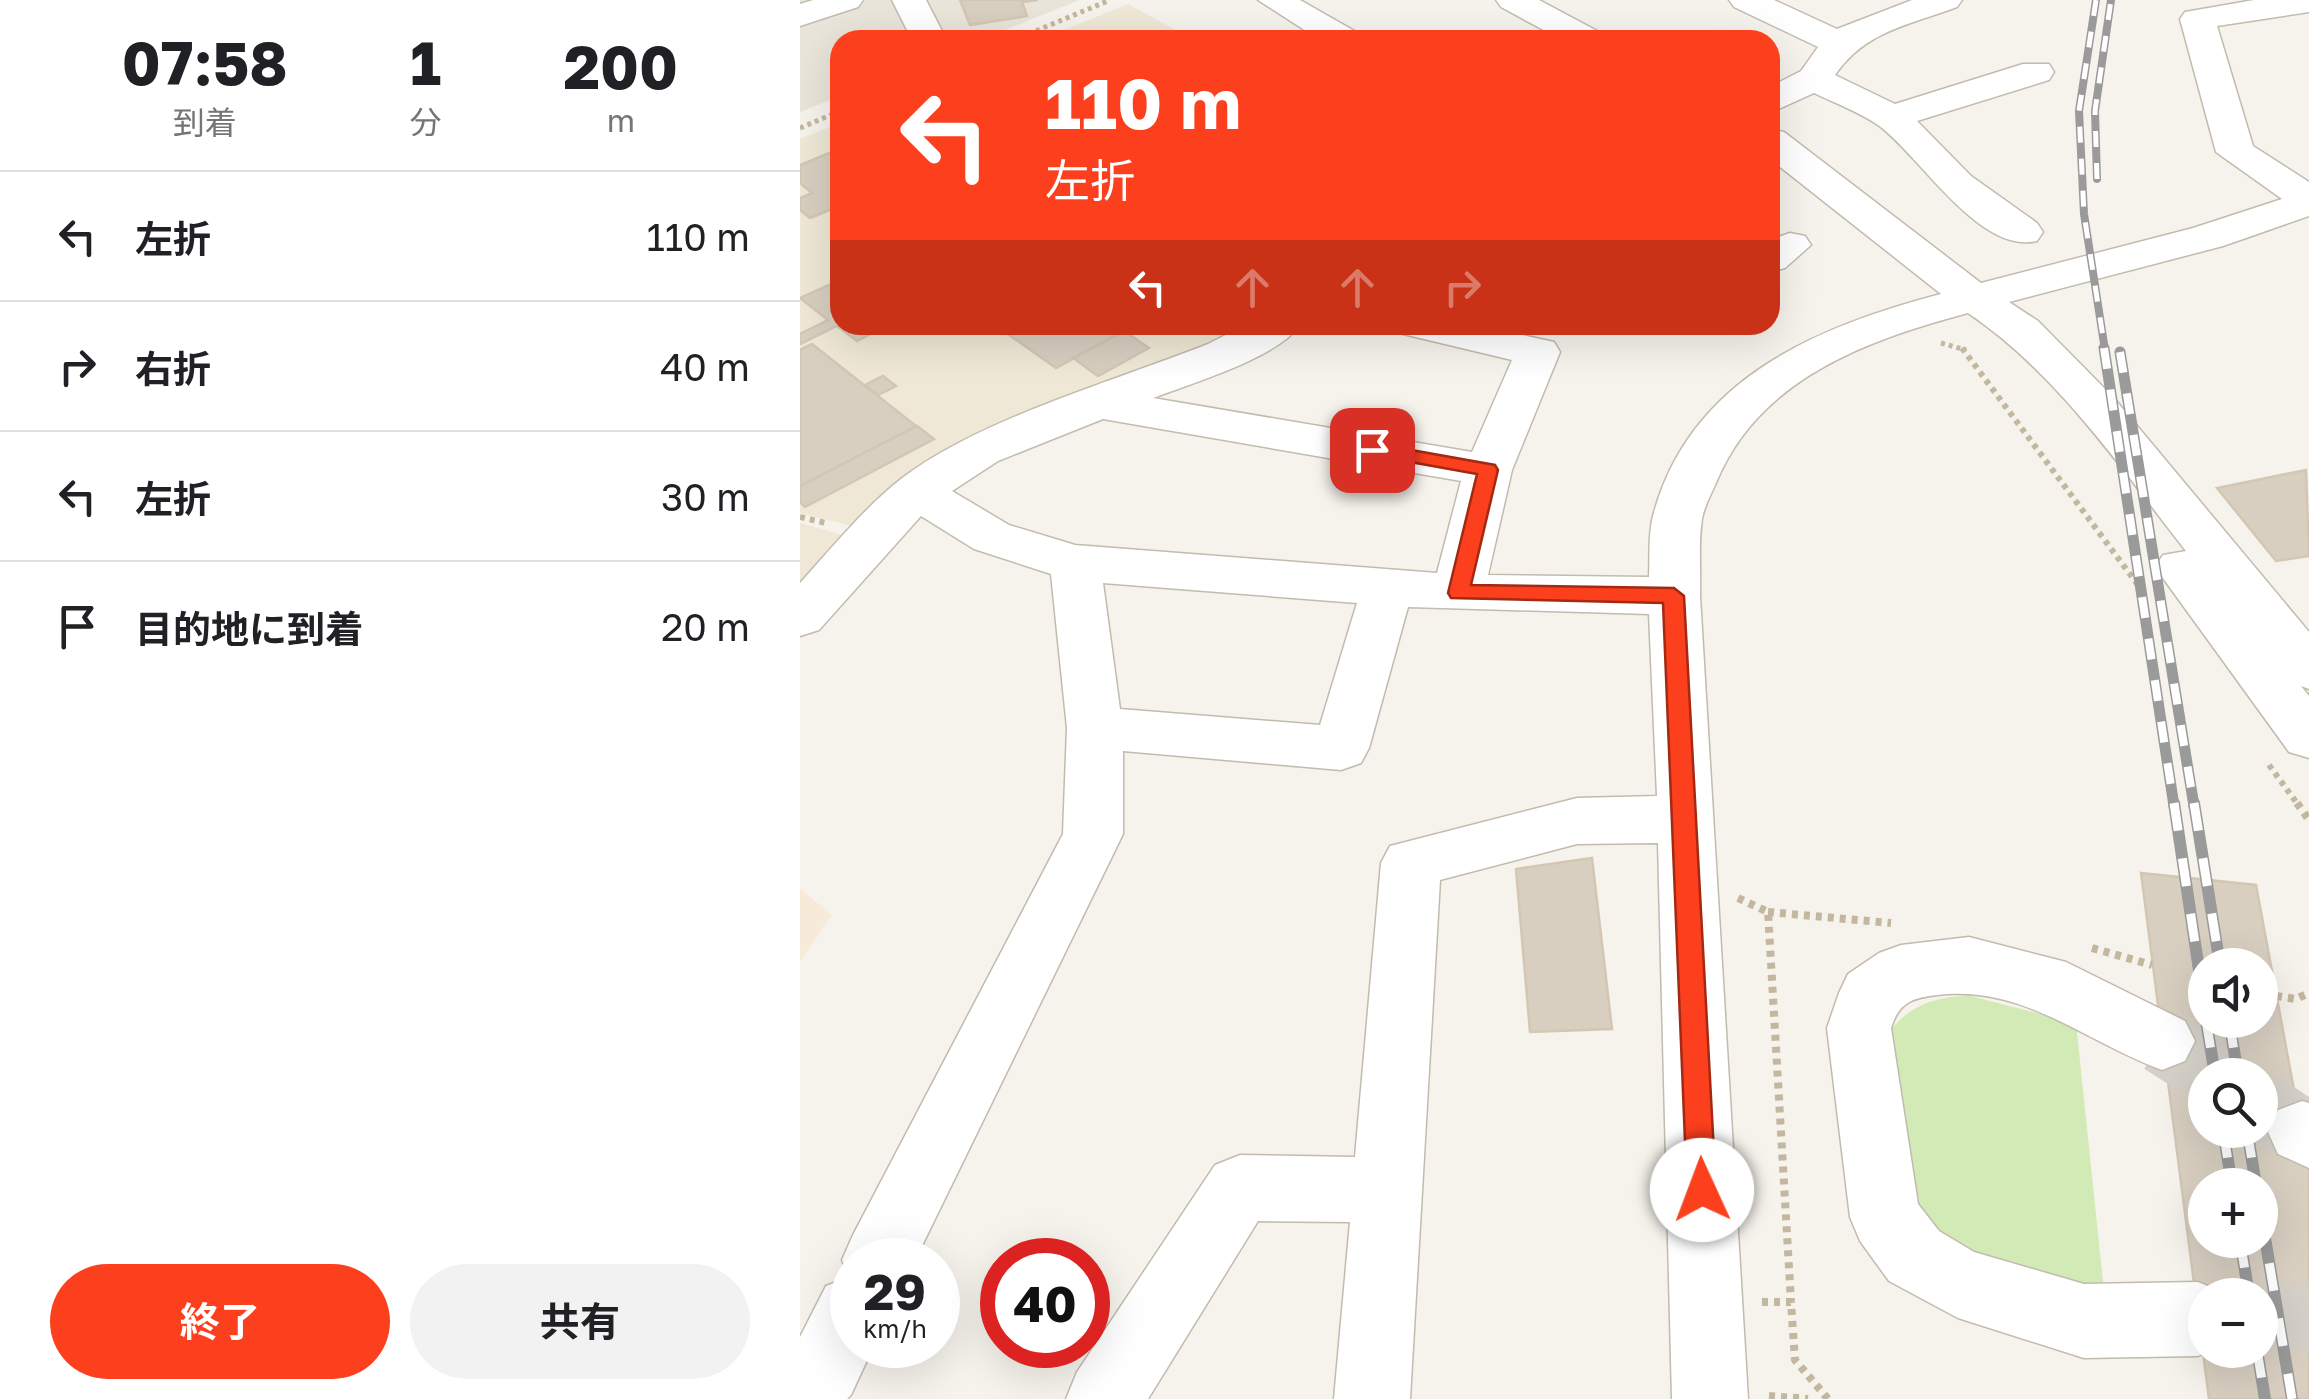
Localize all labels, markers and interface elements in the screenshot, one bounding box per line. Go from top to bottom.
text: 07:58 [122,26,288,98]
text: 1 [410,26,441,98]
text: 200 [564,30,678,102]
text: 110 m [1045,60,1241,144]
icon: left [880,70,1010,200]
text: m [607,101,635,139]
text: 到着 [173,103,237,141]
text: 分 [410,103,442,141]
text: 左折 [1045,153,1135,207]
icon: left [50,209,105,264]
text: 110 m [646,214,750,259]
text: 左折 [135,216,211,261]
icon: left [1120,260,1175,315]
icon: ahead [1225,260,1280,315]
icon: ahead [1330,260,1385,315]
icon: right [1435,260,1490,315]
icon: right [50,339,105,394]
text: 40 m [660,344,750,389]
text: 右折 [135,346,211,391]
pin [1330,408,1415,493]
icon: arrive [1345,423,1400,478]
icon: left [50,469,105,524]
text: 30 m [661,474,750,519]
text: 左折 [135,476,211,521]
icon: arrive [50,599,105,654]
text: 20 m [661,604,750,649]
text: 目的地に到着 [135,606,363,651]
map controls [2188,948,2278,1368]
button: sound [2188,948,2278,1038]
button: search [2188,1058,2278,1148]
position arrow [1650,1138,1754,1242]
button: + [2188,1168,2278,1258]
speed limit sign: 40 [980,1238,1110,1368]
text: 29 [864,1261,926,1321]
button: 終了 [50,1264,390,1379]
button: 共有 [410,1264,750,1379]
button: − [2188,1278,2278,1368]
text: km/h [863,1313,927,1344]

